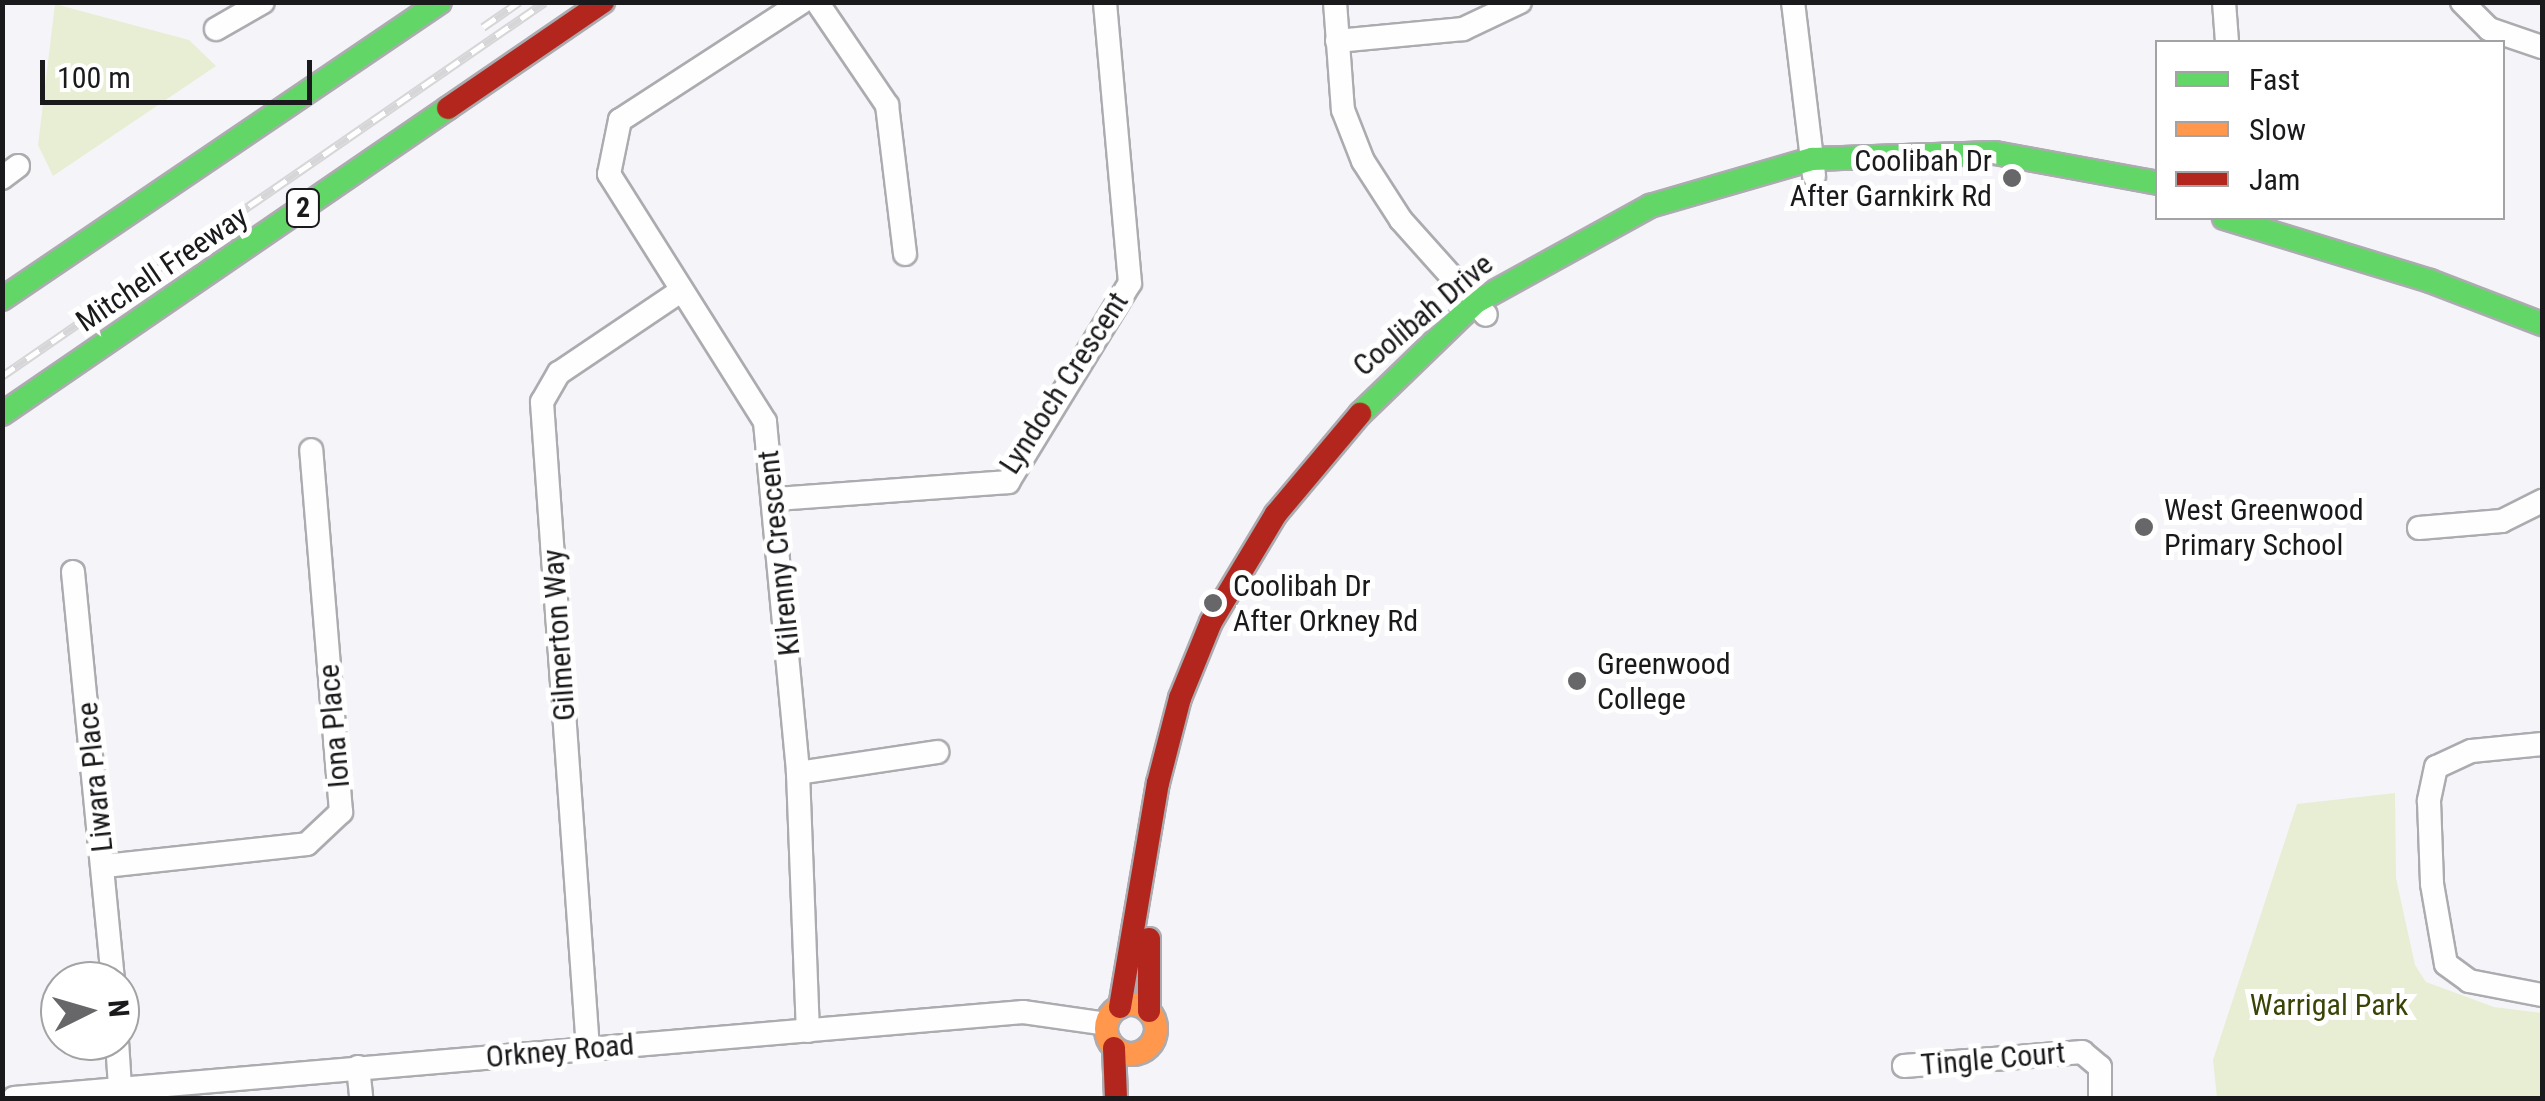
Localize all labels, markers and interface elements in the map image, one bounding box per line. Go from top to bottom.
scale bar [45,40,318,102]
legend [2155,40,2505,220]
text: 100 m [57,60,131,95]
text: Fast [2249,62,2300,97]
text: Slow [2249,112,2306,147]
place label: Coolibah Dr After Garnkirk Rd [1790,143,1992,214]
text: Jam [2249,162,2300,197]
marker: Coolibah Dr After Garnkirk Rd [2001,167,2023,189]
road number: 2 [286,185,320,231]
street label: Mitchell Freeway [70,199,254,339]
street label: Coolibah Drive [1346,246,1500,384]
street label: Lyndoch Crescent [992,285,1136,481]
street label: Kilrenny Crescent [750,448,808,658]
place label: West Greenwood Primary School [2164,492,2364,562]
marker: West Greenwood Primary School [2133,516,2155,538]
street label: Gilmerton Way [535,548,583,722]
place label: Coolibah Dr After Orkney Rd [1233,568,1418,638]
marker: Coolibah Dr After Orkney Rd [1202,592,1224,614]
place label: Greenwood College [1597,646,1731,716]
street label: Iona Place [311,663,357,789]
marker: Greenwood College [1566,670,1588,692]
street label: Liwara Place [69,700,121,854]
north arrow [40,961,140,1061]
park label: Warrigal Park [2250,987,2408,1023]
text: N [101,999,136,1018]
street label: Orkney Road [484,1027,636,1075]
street label: Tingle Court [1919,1035,2067,1083]

